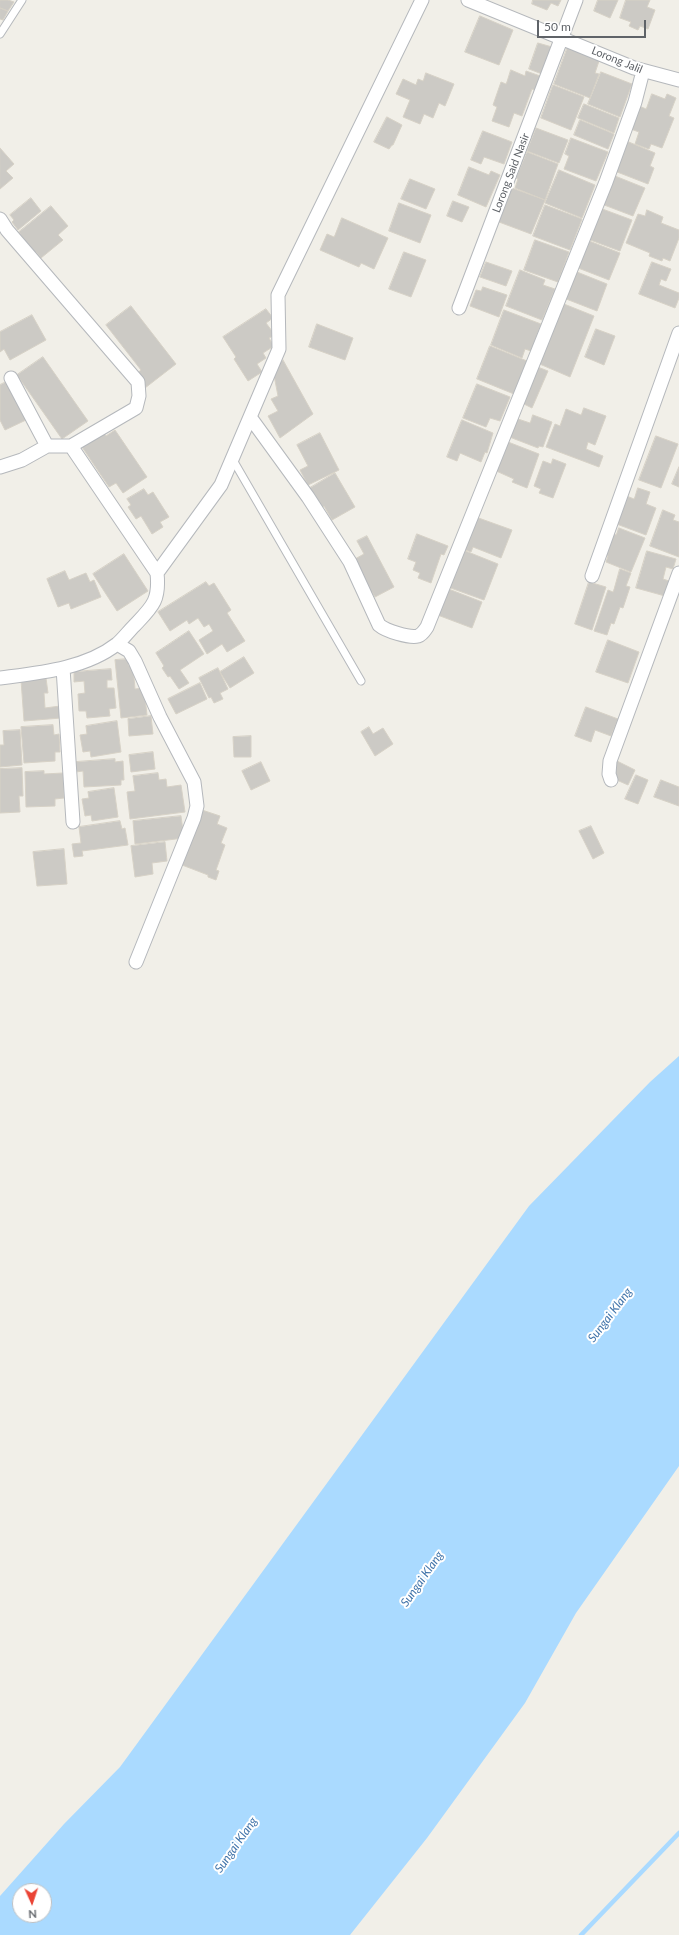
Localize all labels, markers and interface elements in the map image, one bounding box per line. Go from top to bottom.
scale bar [539,12,648,38]
text: 50 m [544,19,571,34]
street label: Lorong Jalil [590,44,644,76]
street label: Lorong Said Nasir [490,131,532,215]
water label: Sungai Klang [585,1285,635,1345]
water label: Sungai Klang [398,1548,446,1610]
water label: Sungai Klang [212,1814,260,1876]
north arrow [12,1883,52,1923]
text: N [28,1908,37,1921]

